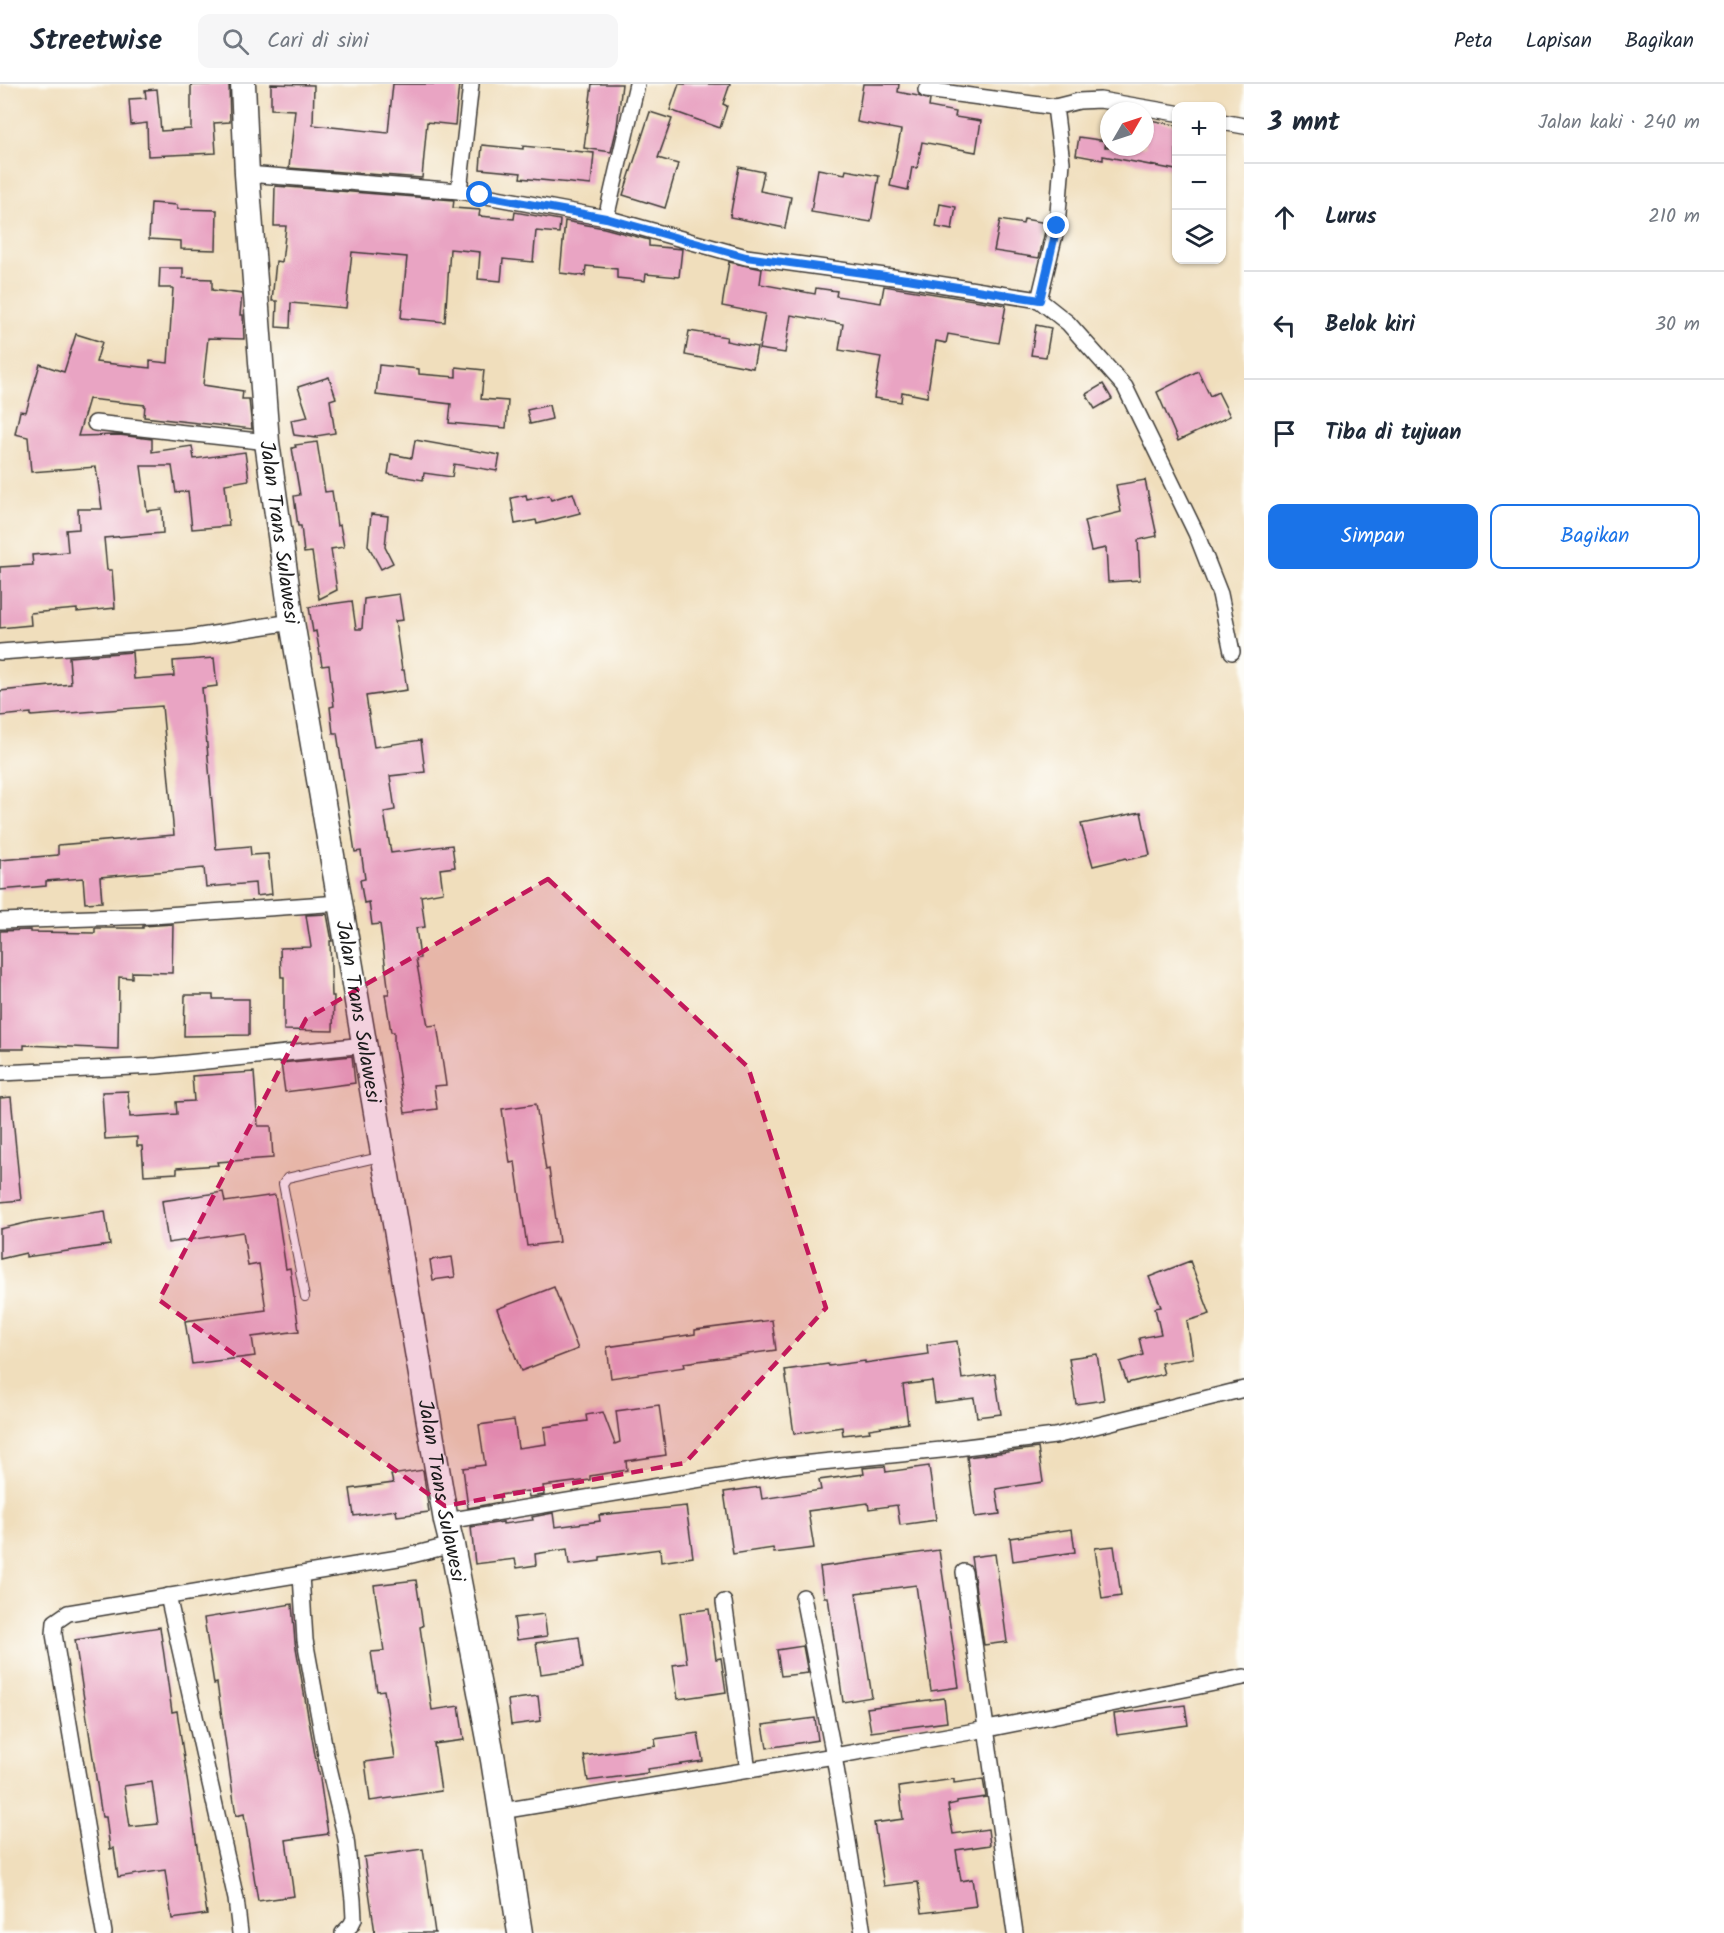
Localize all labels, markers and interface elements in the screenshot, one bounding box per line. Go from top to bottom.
search box [198,14,618,68]
text: Streetwise [30,19,162,64]
text: Cari di sini [267,24,369,59]
icon: search [219,25,252,58]
text: Peta [1454,25,1493,58]
text: Lapisan [1526,25,1592,58]
text: Bagikan [1625,25,1694,58]
north arrow [1100,102,1154,156]
map controls [1172,102,1226,264]
button: + [1172,102,1226,156]
text: 3 mnt [1268,102,1340,144]
text: Jalan kaki · 240 m [1538,107,1700,139]
button: − [1172,156,1226,210]
route start [466,181,492,207]
text: Lurus [1325,200,1377,235]
icon: ahead [1268,201,1301,234]
text: 210 m [1648,201,1700,233]
button: layers [1172,210,1226,264]
route end [1043,212,1069,238]
text: Belok kiri [1325,308,1415,343]
icon: left [1268,309,1301,342]
text: 30 m [1655,309,1700,341]
text: Tiba di tujuan [1325,416,1461,451]
icon: arrive [1268,417,1301,450]
street label: Jalan Trans Sulawesi [249,439,307,627]
button: Simpan [1268,504,1478,569]
button: Bagikan [1490,504,1700,569]
street label: Jalan Trans Sulawesi [325,918,389,1107]
street label: Jalan Trans Sulawesi [407,1397,474,1586]

